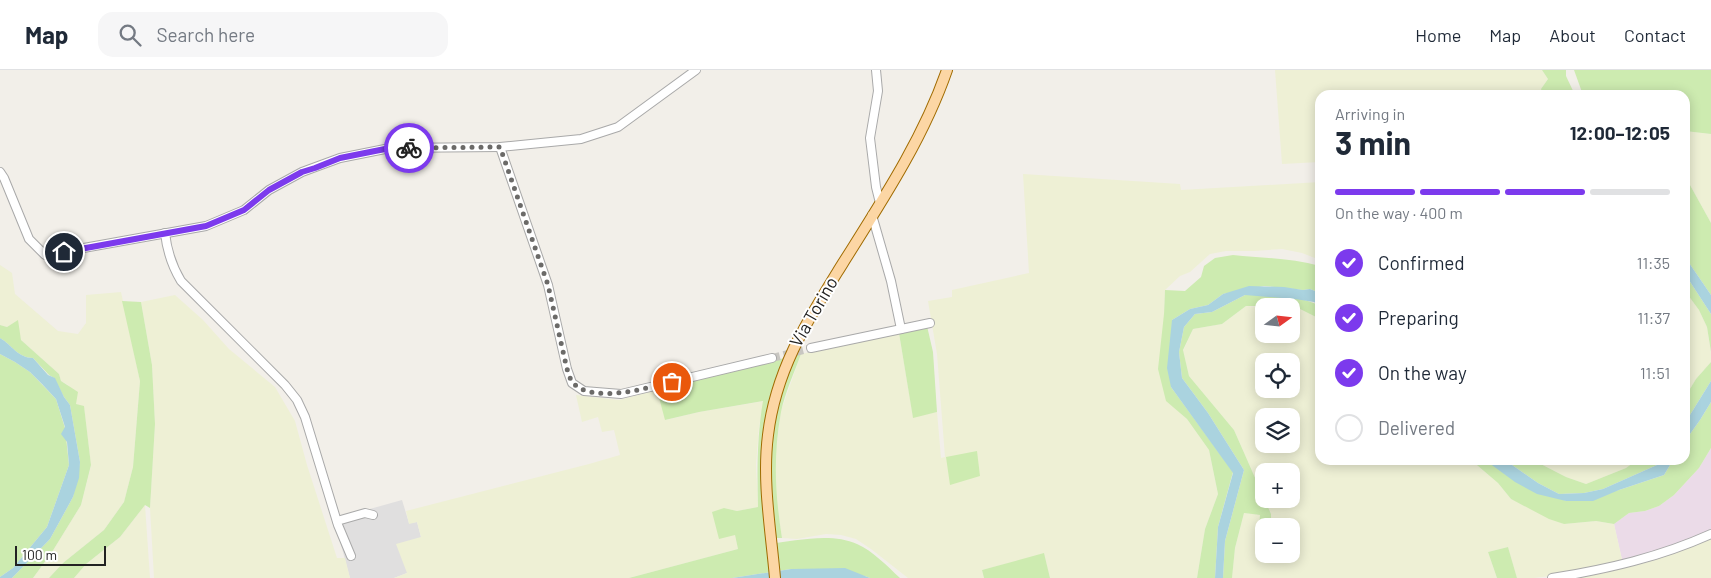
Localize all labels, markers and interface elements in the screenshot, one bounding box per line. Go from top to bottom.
search box [98,12,448,57]
text: Map [25,20,68,49]
icon: search [116,21,144,49]
text: Search here [156,23,255,46]
text: Home [1415,24,1461,46]
text: Map [1489,24,1521,46]
text: About [1549,24,1596,46]
text: Contact [1624,24,1686,46]
text: Arriving in [1335,104,1405,123]
text: 12:00–12:05 [1570,121,1670,144]
courier [384,123,434,173]
text: 3 min [1335,123,1411,161]
icon: bike [395,134,423,162]
text: On the way · 400 m [1335,203,1463,222]
pin [43,231,85,273]
icon: home [50,238,78,266]
icon: check [1335,249,1363,277]
text: Confirmed [1378,251,1465,274]
text: 11:35 [1637,253,1670,272]
street label: Via Torino [784,273,842,350]
north arrow [1255,298,1300,342]
map controls [1255,298,1300,563]
icon: check [1335,304,1363,332]
text: Preparing [1378,306,1459,329]
text: 11:37 [1638,308,1670,327]
button: locate [1255,353,1300,398]
icon: check [1335,359,1363,387]
pin [651,361,693,403]
text: On the way [1378,361,1467,384]
text: 11:51 [1640,363,1670,382]
icon: bag [658,368,686,396]
button: layers [1255,408,1300,453]
text: Delivered [1378,416,1455,439]
button: + [1255,463,1300,508]
button: − [1255,518,1300,563]
scale bar [15,543,106,566]
text: 100 m [22,546,57,563]

